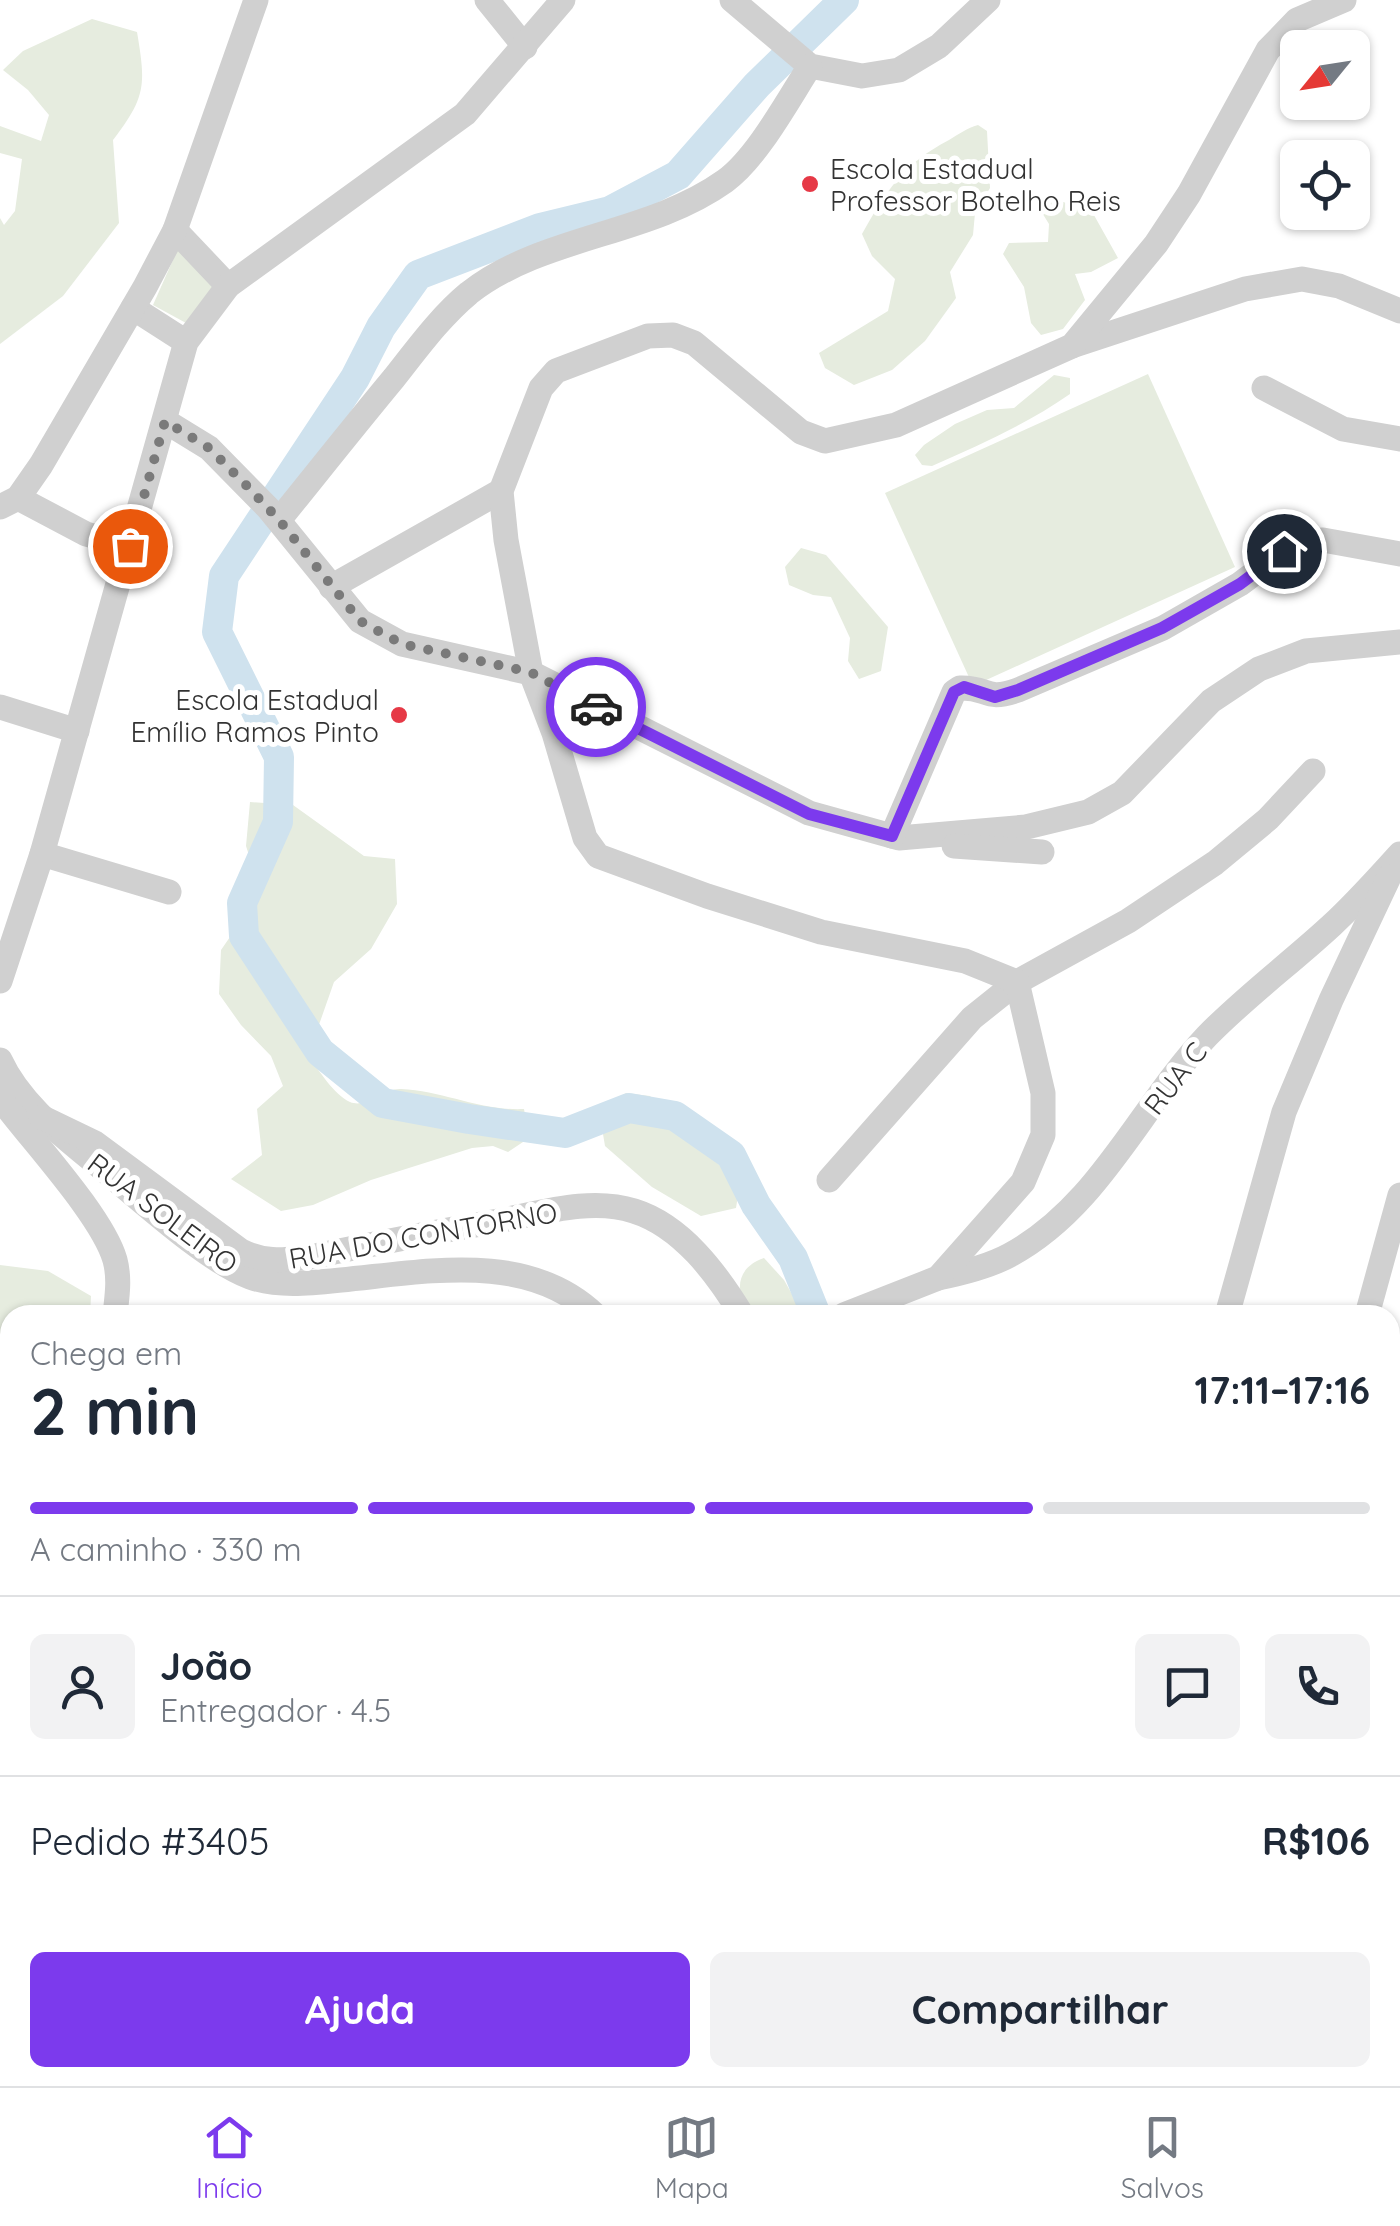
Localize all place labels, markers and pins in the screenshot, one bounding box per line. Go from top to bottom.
place label: Escola Estadual Professor Botelho Reis [830,151,1121,218]
marker: Escola Estadual Professor Botelho Reis [799,173,821,195]
pin [88,504,173,589]
pin [1242,509,1327,594]
place label: Escola Estadual Emílio Ramos Pinto [130,682,379,749]
marker: Escola Estadual Emílio Ramos Pinto [388,704,410,726]

